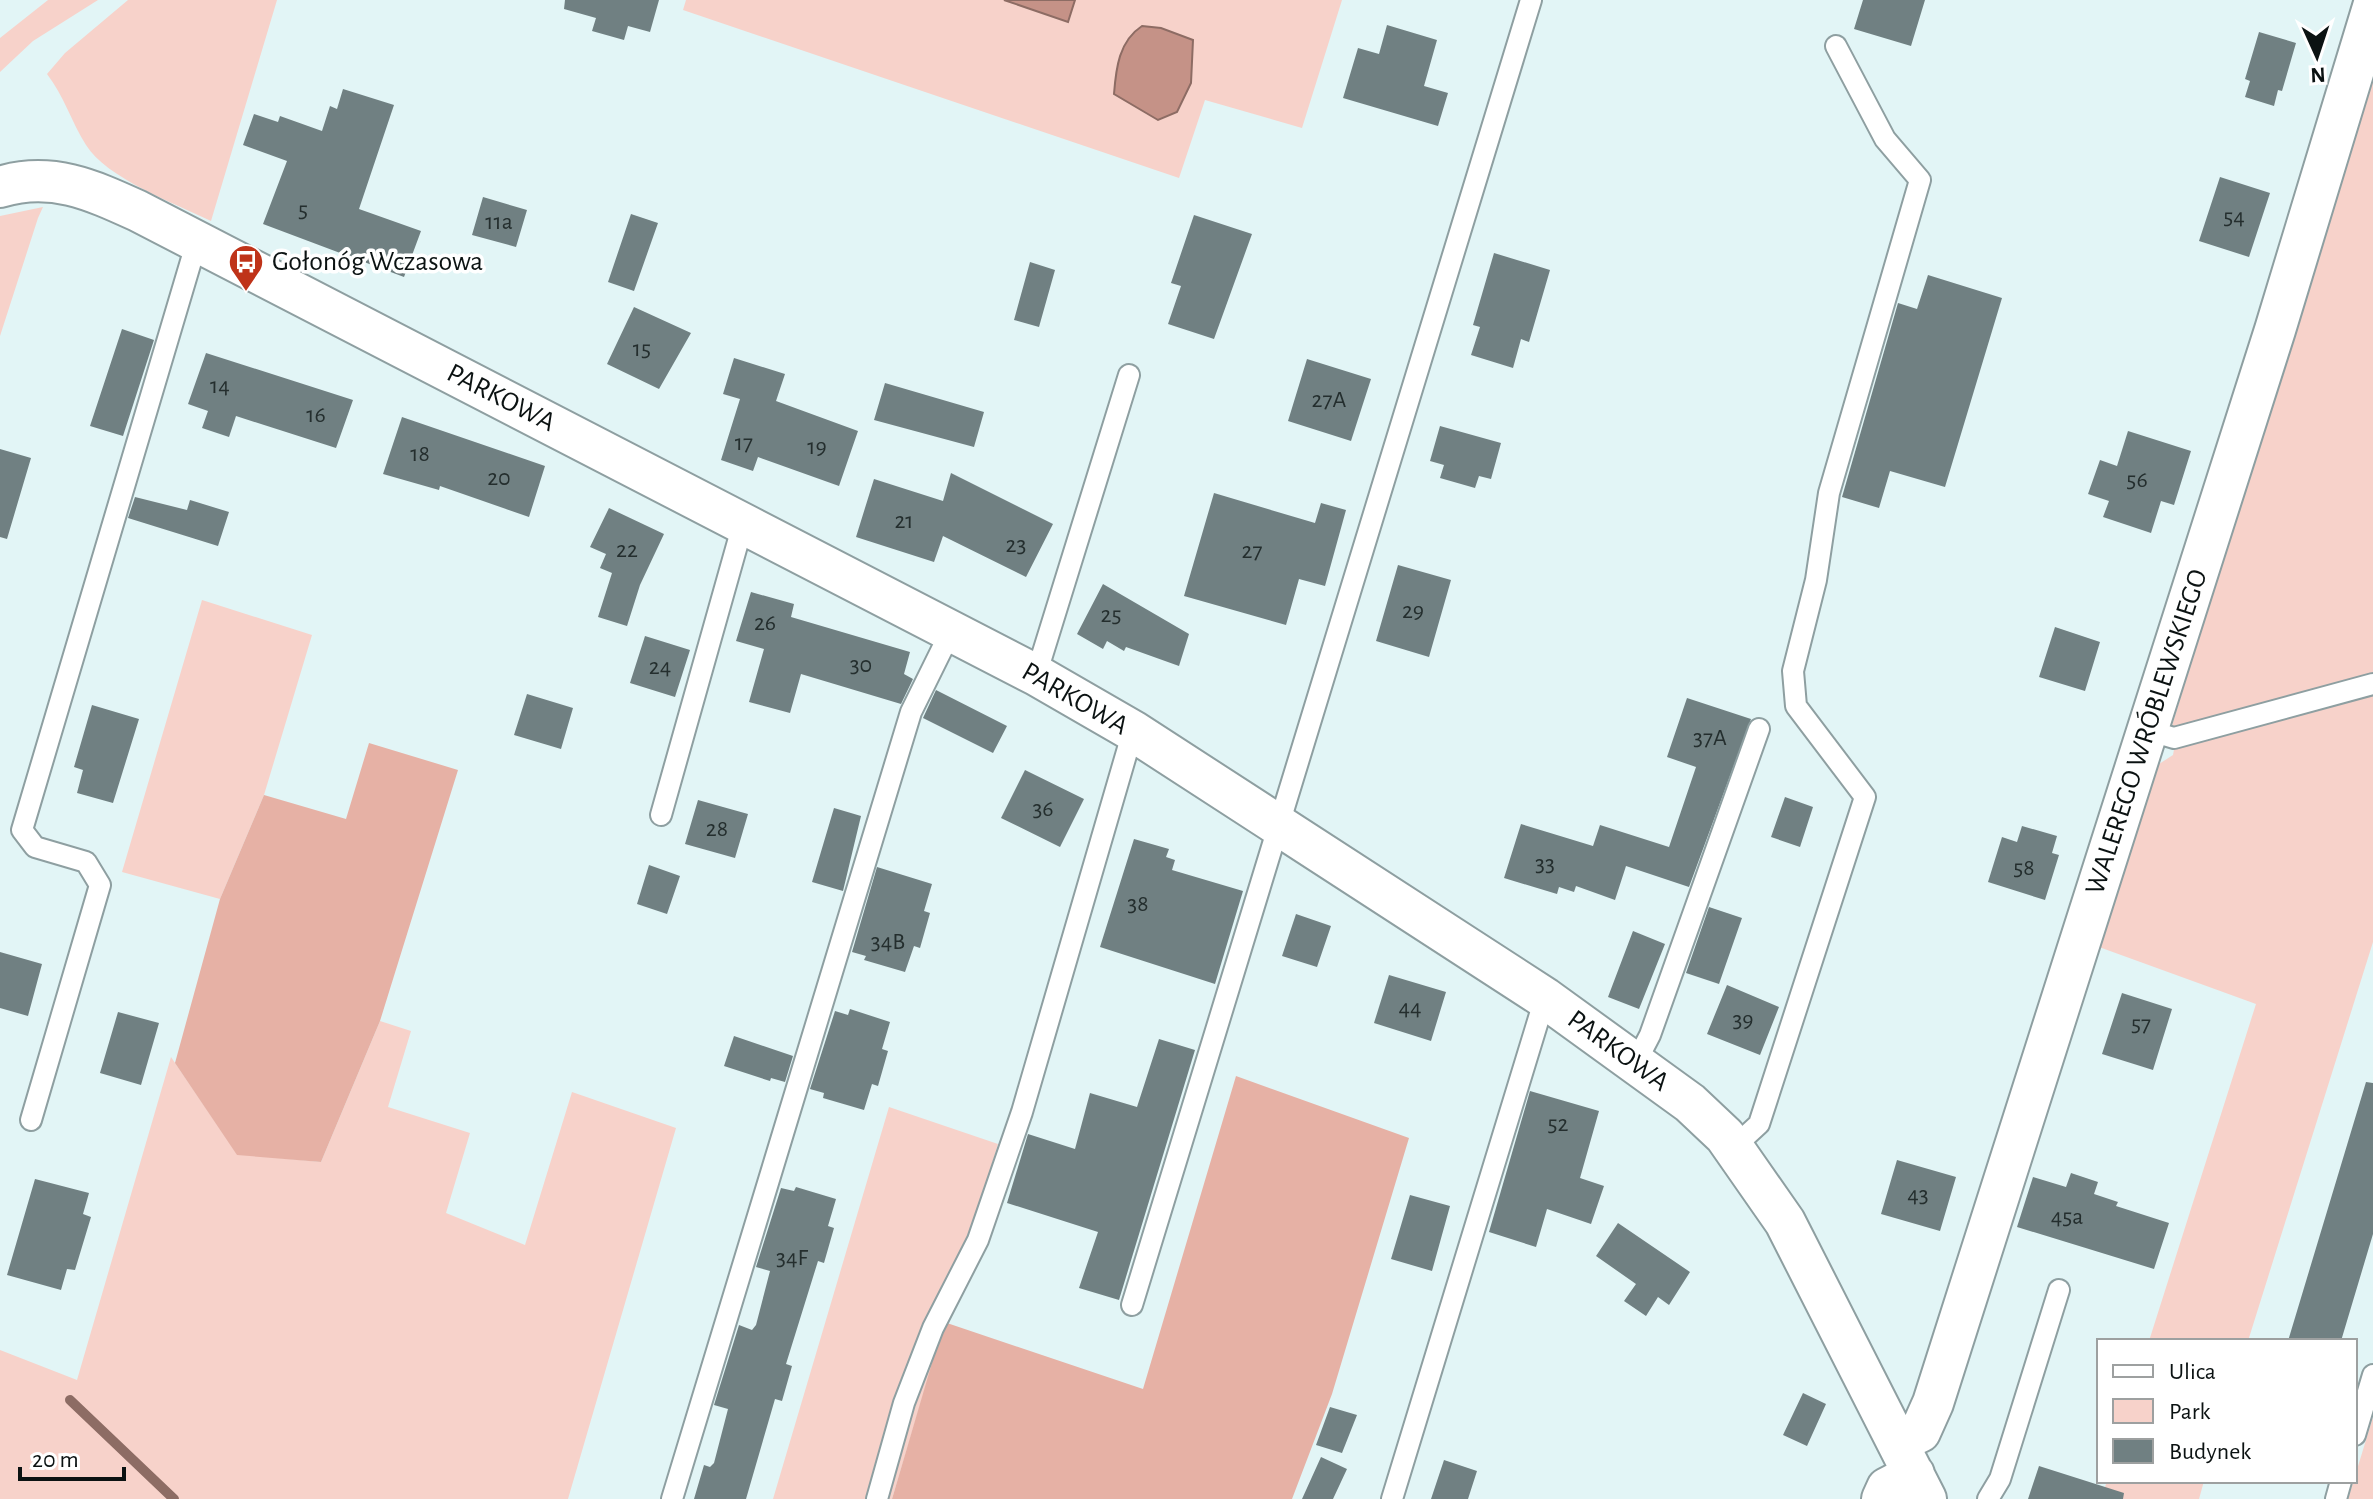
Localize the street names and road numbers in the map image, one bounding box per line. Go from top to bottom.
street label: PARKOWA [442,359,560,437]
street label: WALEREGO WRÓBLEWSKIEGO [2078,565,2213,898]
street label: PARKOWA [1017,658,1133,740]
street label: PARKOWA [1562,1005,1674,1097]

